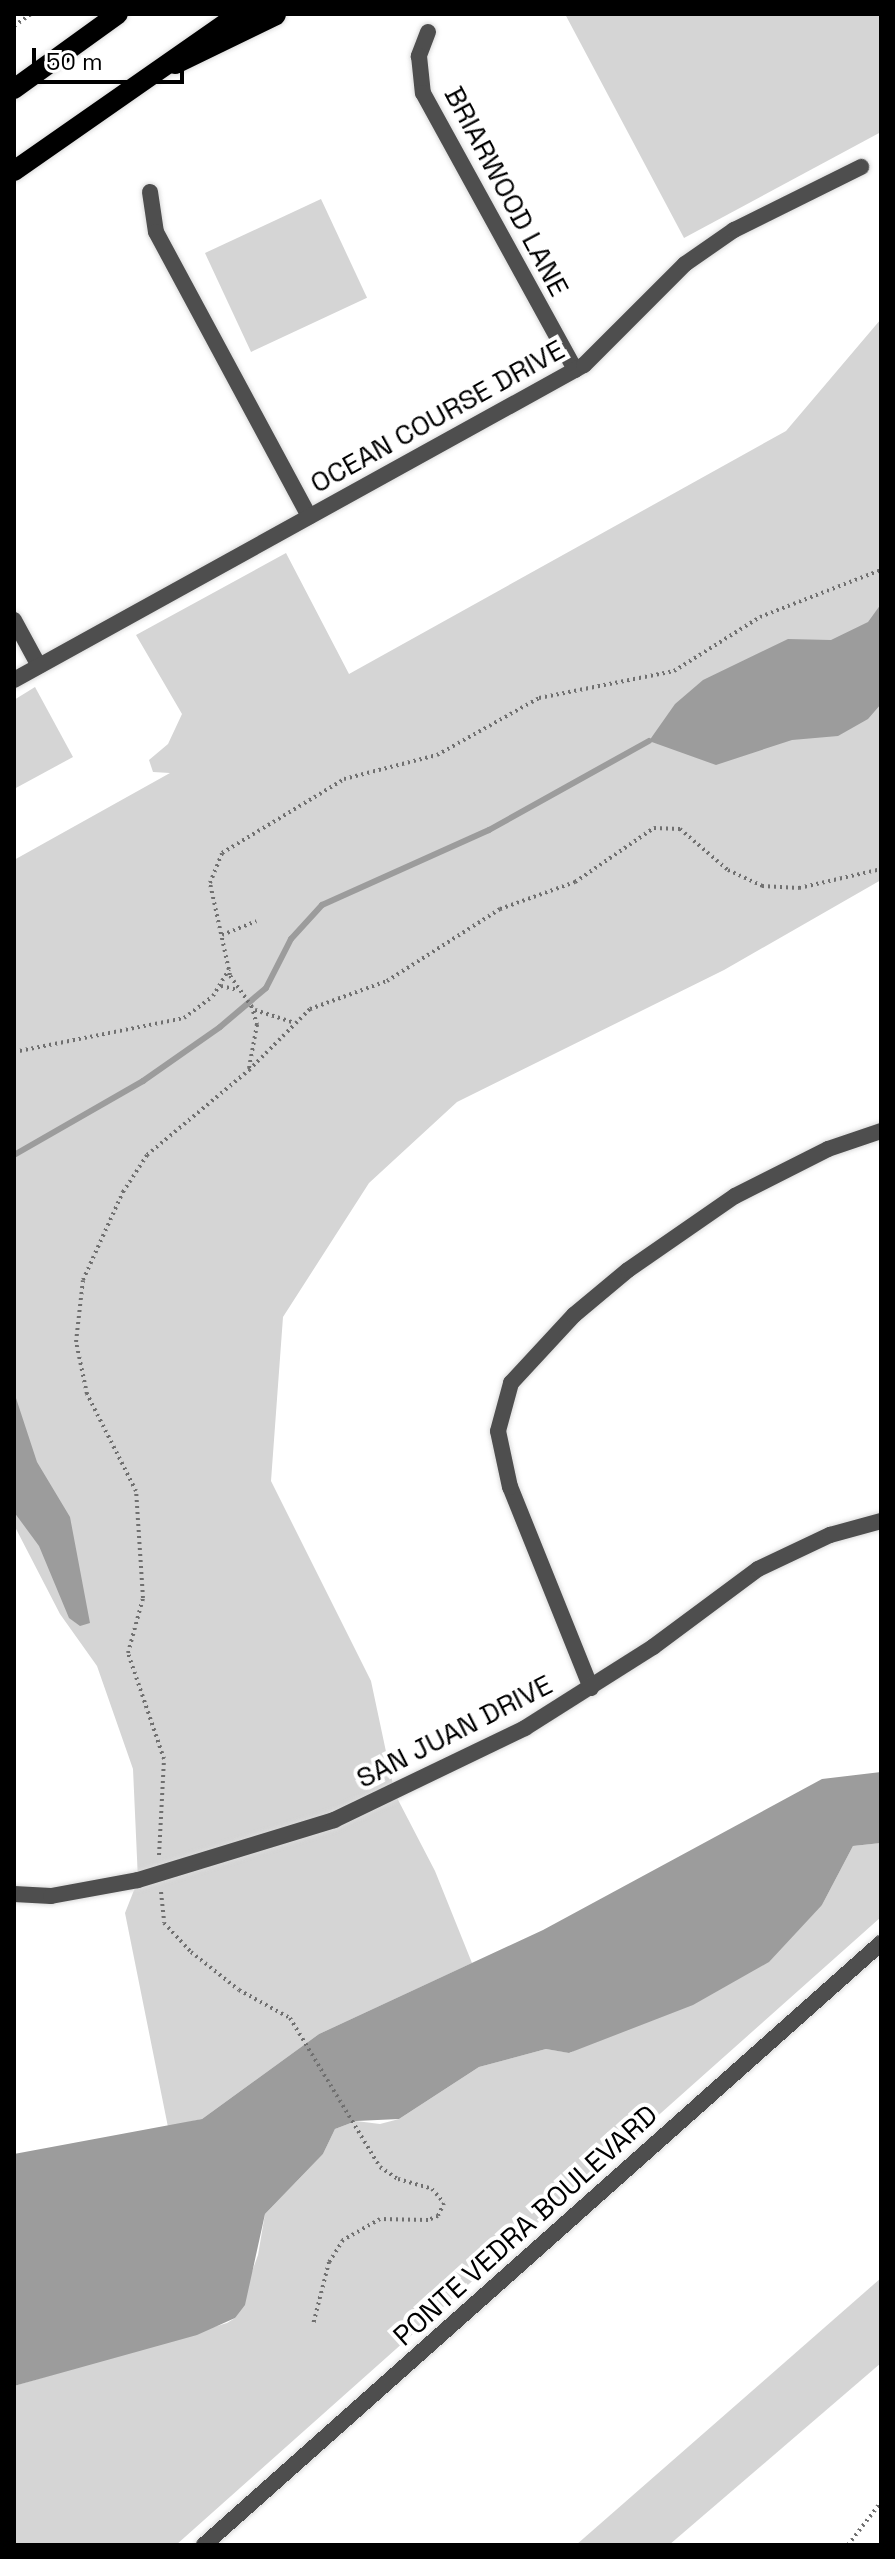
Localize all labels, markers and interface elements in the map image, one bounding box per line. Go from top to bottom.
scale bar [36,32,188,82]
text: 50 m [46,46,103,77]
street label: BRIARWOOD LANE [438,81,576,301]
street label: OCEAN COURSE DRIVE [304,332,570,500]
street label: SAN JUAN DRIVE [351,1667,557,1795]
street label: PONTE VEDRA BOULEVARD [386,2097,664,2353]

